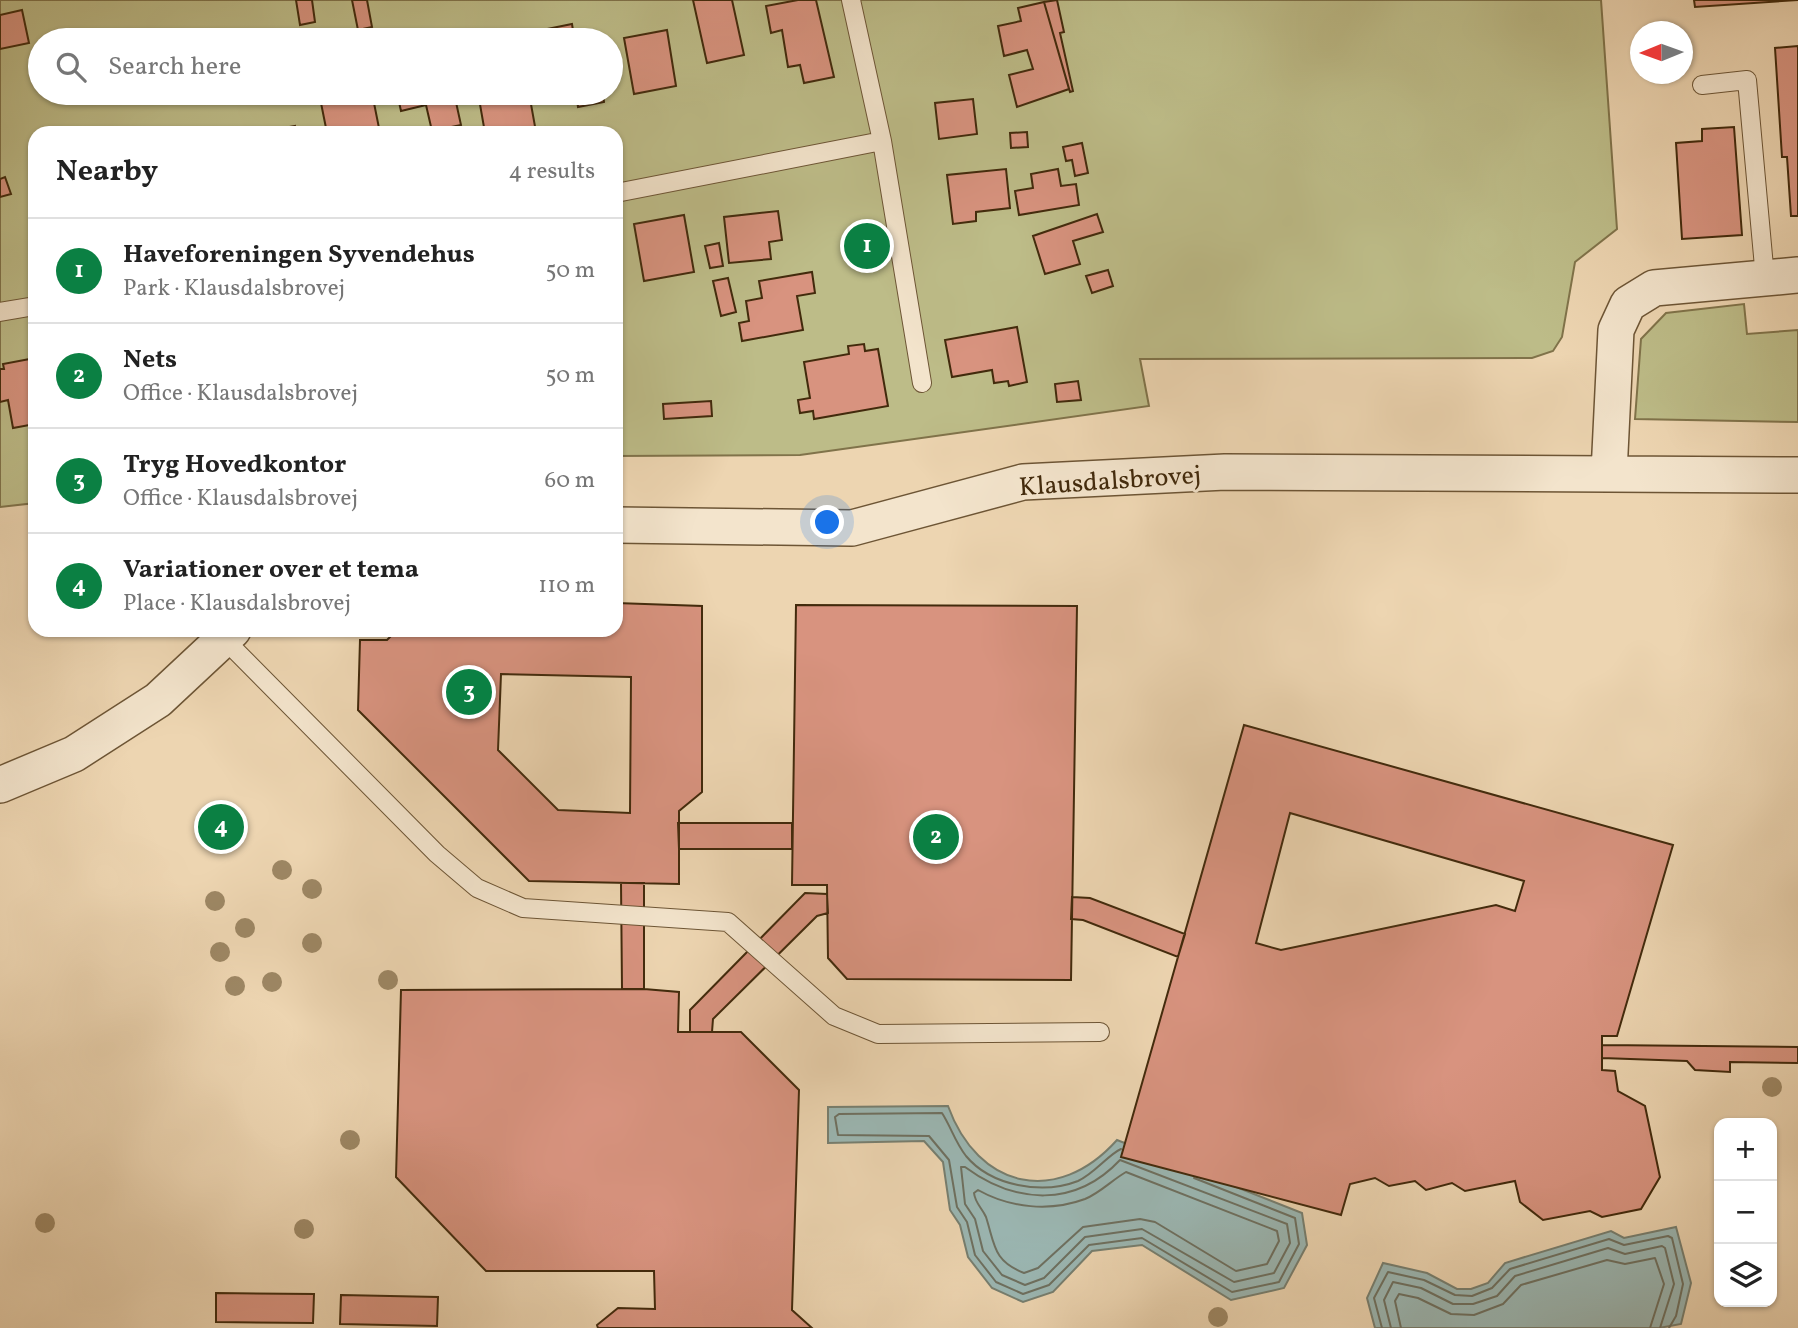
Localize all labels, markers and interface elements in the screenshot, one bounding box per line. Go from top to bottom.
north arrow [1630,21,1693,84]
search box [28,28,623,105]
icon: search [52,48,90,86]
text: Search here [108,49,241,85]
text: Nearby [56,151,158,193]
text: 4 results [509,156,595,188]
pin: 1 [844,220,890,272]
text: Haveforeningen Syvendehus [123,237,475,273]
text: 1 [74,255,84,287]
text: 50 m [546,255,595,287]
text: Park · Klausdalsbrovej [123,273,345,305]
text: Nets [123,342,177,378]
text: 2 [73,360,85,392]
text: 50 m [546,360,595,392]
text: Office · Klausdalsbrovej [123,378,358,410]
text: Tryg Hovedkontor [123,447,346,483]
street label: Klausdalsbrovej [1018,458,1202,506]
text: 3 [73,465,85,497]
text: 60 m [545,465,595,497]
text: Office · Klausdalsbrovej [123,483,358,515]
your location [810,505,844,539]
text: Variationer over et tema [123,552,419,588]
text: 4 [72,570,86,602]
text: 110 m [538,570,595,602]
text: Place · Klausdalsbrovej [123,588,351,620]
pin: 3 [446,666,492,718]
pin: 4 [198,801,244,853]
pin: 2 [913,811,959,863]
map controls [1714,1118,1777,1307]
button: + [1714,1118,1777,1181]
button: − [1714,1181,1777,1244]
button: layers [1714,1244,1777,1307]

